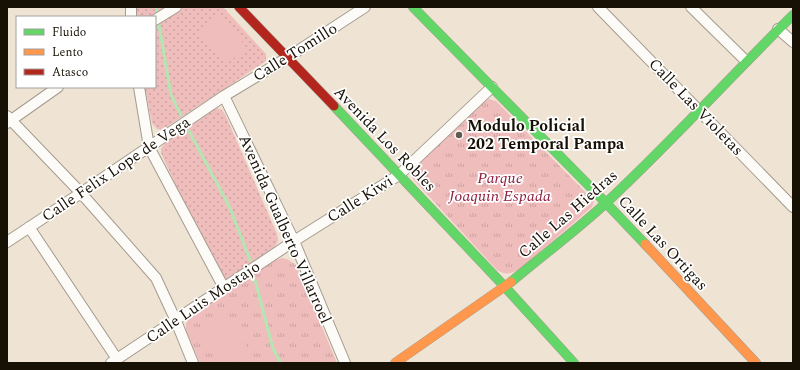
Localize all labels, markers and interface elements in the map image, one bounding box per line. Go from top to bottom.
legend [16,16,156,88]
street label: Calle Tomillo [248,16,342,88]
text: Fluido [52,23,86,42]
text: Lento [52,43,83,62]
street label: Calle Las Violetas [643,53,749,161]
text: Atasco [52,63,88,82]
street label: Avenida Los Robles [328,81,442,197]
street label: Calle Felix Lope de Vega [37,110,195,228]
place label: Modulo Policial 202 Temporal Pampa [467,114,625,156]
marker: Modulo Policial 202 Temporal Pampa [454,130,464,140]
street label: Avenida Gualberto Villarroel [232,131,338,327]
street label: Calle Las Hiedras [513,164,623,264]
park label: Parque Joaquin Espada [448,166,551,208]
street label: Calle Kiwi [322,169,398,229]
street label: Calle Las Ortigas [612,190,714,296]
street label: Calle Luis Mostajo [141,255,265,349]

